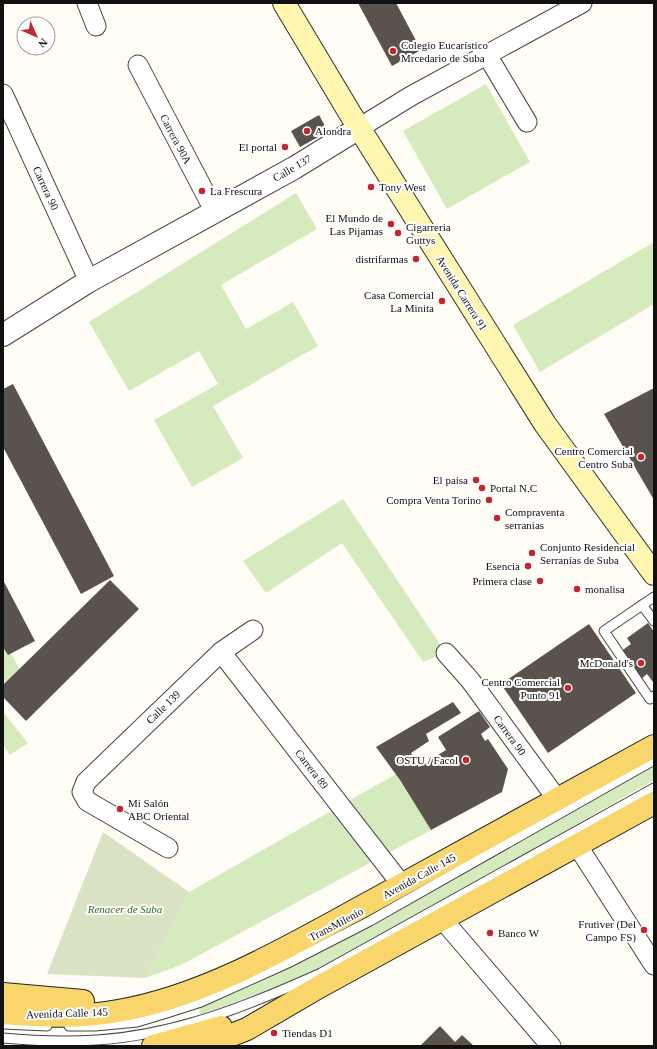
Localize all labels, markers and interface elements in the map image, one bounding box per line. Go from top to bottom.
north arrow [16,16,56,56]
text: N [36,36,50,50]
place label: Colegio Eucarístico Mrcedario de Suba [401,39,489,64]
marker: Colegio Eucarístico Mrcedario de Suba [388,46,398,56]
street label: Carrera 90A [158,112,194,166]
place label: Alondra [315,125,351,137]
marker: Alondra [302,126,312,136]
place label: El portal [239,141,277,153]
marker: El portal [280,142,290,152]
street label: Calle 137 [271,152,314,184]
street label: Carrera 90 [31,164,62,212]
place label: Tony West [379,181,426,193]
marker: Tony West [366,182,376,192]
place label: La Frescura [210,185,262,197]
marker: La Frescura [197,186,207,196]
place label: El Mundo de Las Pijamas [326,212,383,237]
marker: El Mundo de Las Pijamas [386,219,396,229]
place label: Cigarreria Guttys [406,221,451,246]
marker: Cigarreria Guttys [393,228,403,238]
place label: distrifarmas [355,253,408,265]
street label: Avenida Carrera 91 [434,253,490,333]
marker: distrifarmas [411,254,421,264]
place label: Casa Comercial La Minita [364,289,434,314]
marker: Casa Comercial La Minita [437,296,447,306]
place label: Centro Comercial Centro Suba [554,445,633,470]
marker: Centro Comercial Centro Suba [636,452,646,462]
place label: El paisa [433,474,468,486]
marker: El paisa [471,475,481,485]
place label: Portal N.C [490,482,537,494]
marker: Portal N.C [477,483,487,493]
place label: Compra Venta Torino [386,494,481,506]
marker: Compra Venta Torino [484,495,494,505]
place label: Compraventa serranias [505,506,564,531]
marker: Compraventa serranias [492,513,502,523]
place label: Conjunto Residencial Serranías de Suba [540,541,635,566]
marker: Conjunto Residencial Serranías de Suba [527,548,537,558]
place label: Esencia [486,560,520,572]
marker: Esencia [523,561,533,571]
place label: Primera clase [472,575,532,587]
marker: Primera clase [535,576,545,586]
place label: monalisa [585,583,625,595]
marker: monalisa [572,584,582,594]
place label: McDonald's [580,657,633,669]
marker: McDonald's [636,658,646,668]
place label: Centro Comercial Punto 91 [481,676,560,701]
marker: Centro Comercial Punto 91 [563,683,573,693]
street label: Calle 139 [144,688,183,726]
street label: Carrera 90 [491,713,529,758]
street label: Carrera 89 [293,747,331,791]
place label: OSTU / Facol [396,754,458,766]
marker: OSTU / Facol [461,755,471,765]
place label: Mi Salón ABC Oriental [128,797,189,822]
marker: Mi Salón ABC Oriental [115,804,125,814]
street label: Avenida Calle 145 [380,851,458,901]
park label: Renacer de Suba [87,903,163,915]
street label: TransMilenio [307,905,366,943]
place label: Frutiver (Del Campo FS) [578,918,636,944]
marker: Frutiver (Del Campo FS) [639,925,649,935]
place label: Banco W [498,927,540,939]
marker: Banco W [485,928,495,938]
street label: Avenida Calle 145 [26,1006,109,1020]
place label: Tiendas D1 [282,1027,333,1039]
marker: Tiendas D1 [269,1028,279,1038]

